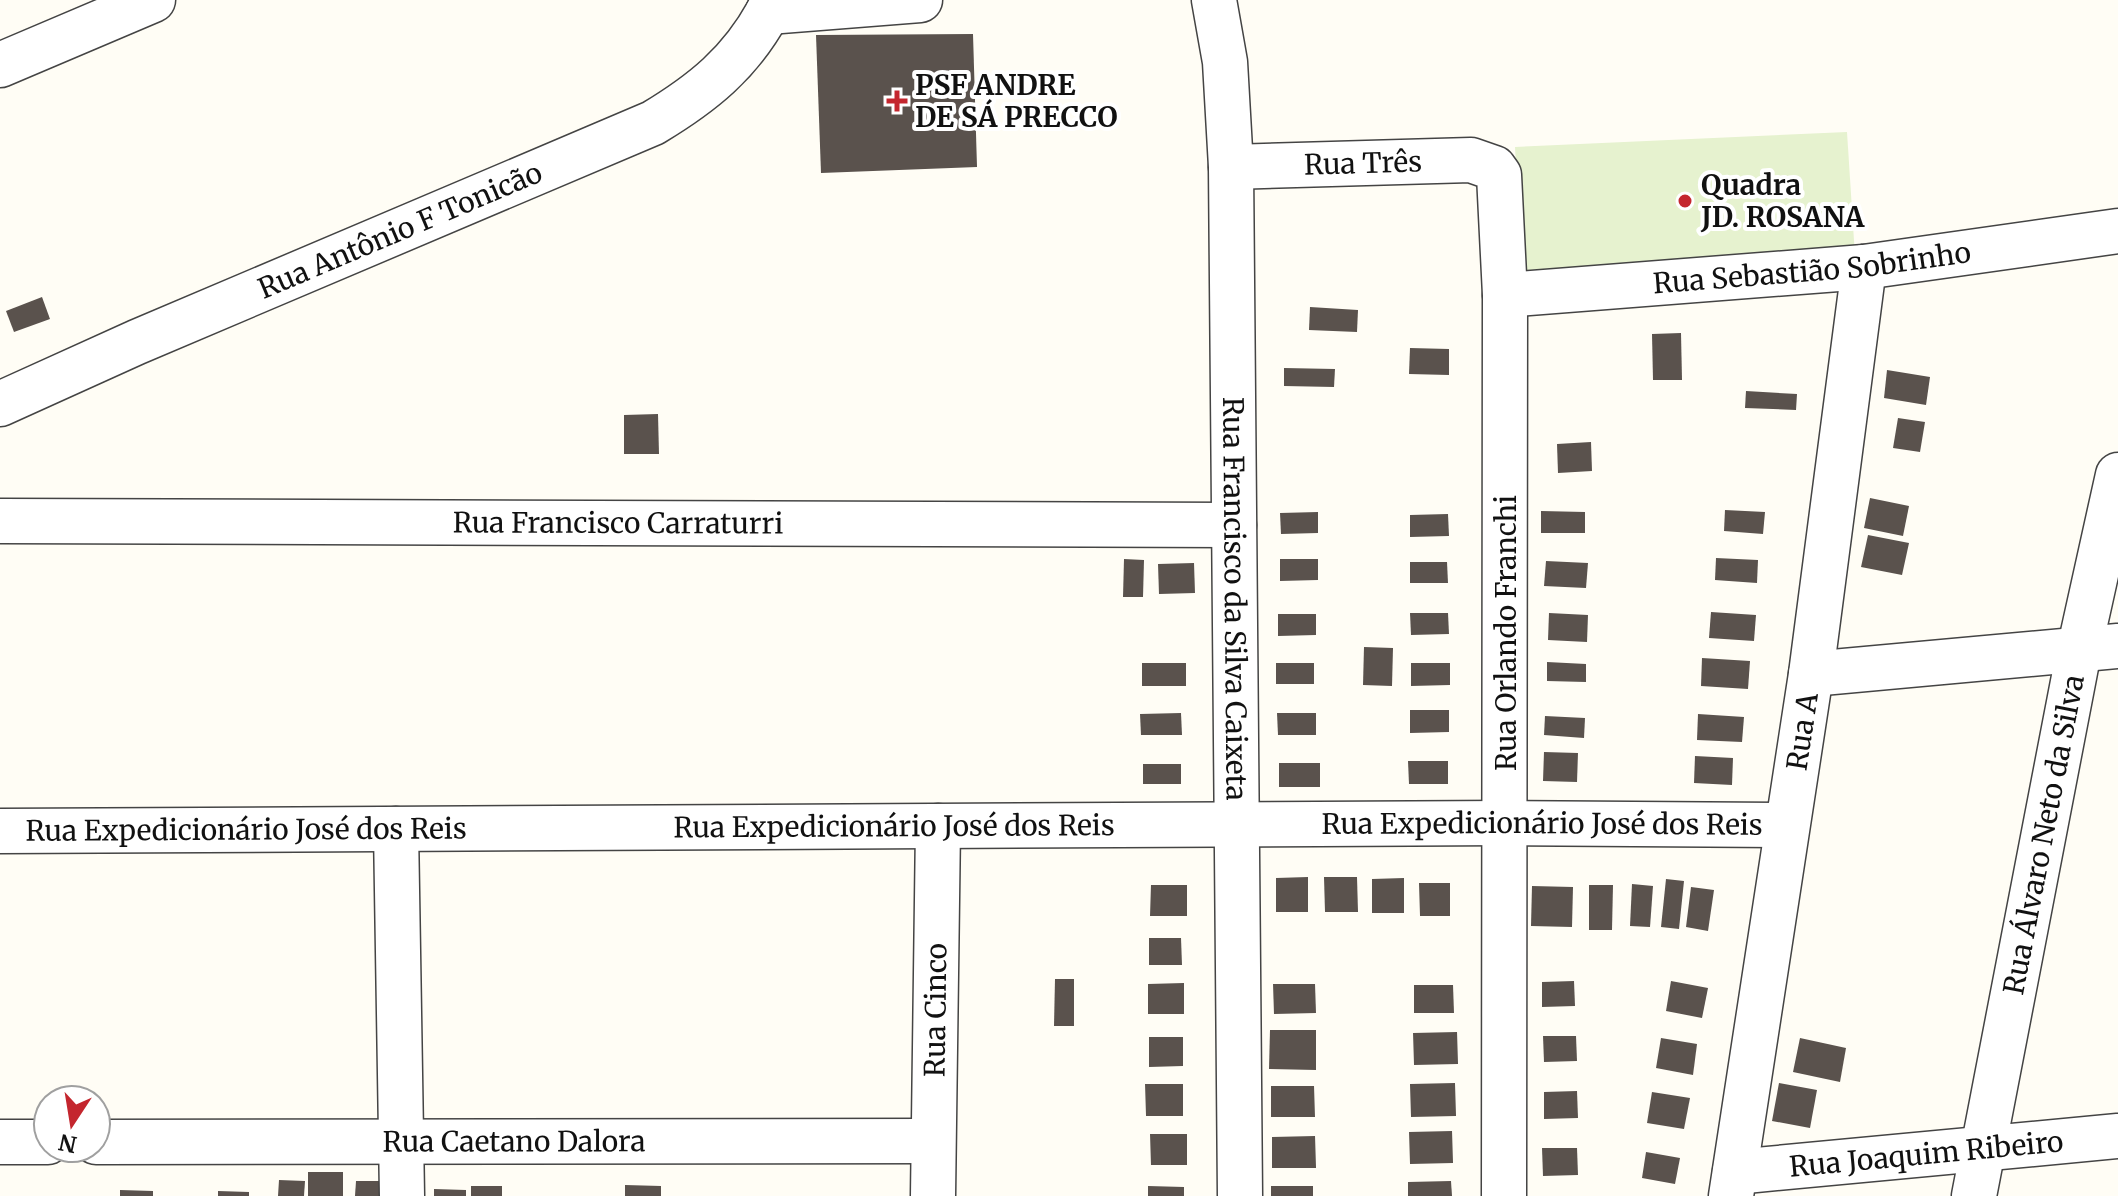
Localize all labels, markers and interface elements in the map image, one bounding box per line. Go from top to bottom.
place label: PSF ANDRE DE SÁ PRECCO [915,67,1118,135]
marker: PSF ANDRE DE SÁ PRECCO [886,90,908,112]
street label: Rua Três [1303,143,1423,183]
street label: Rua Antônio F Tonicão [252,154,547,307]
place label: Quadra JD. ROSANA [1700,167,1866,235]
marker: Quadra JD. ROSANA [1676,192,1694,210]
street label: Rua Sebastião Sobrinho [1652,234,1973,301]
street label: Rua Francisco da Silva Caixeta [1215,397,1255,801]
street label: Rua Orlando Franchi [1488,495,1524,771]
street label: Rua Francisco Carraturri [453,504,783,542]
street label: Rua Álvaro Neto da Silva [1995,672,2092,998]
street label: Rua A [1778,690,1826,773]
street label: Rua Expedicionário José dos Reis [1321,805,1763,843]
street label: Rua Expedicionário José dos Reis [673,807,1115,845]
street label: Rua Expedicionário José dos Reis [25,811,467,849]
street label: Rua Cinco [917,943,954,1077]
north arrow [32,1084,112,1164]
street label: Rua Caetano Dalora [383,1123,645,1160]
street label: Rua Joaquim Ribeiro [1788,1123,2065,1185]
text: N [56,1128,79,1159]

